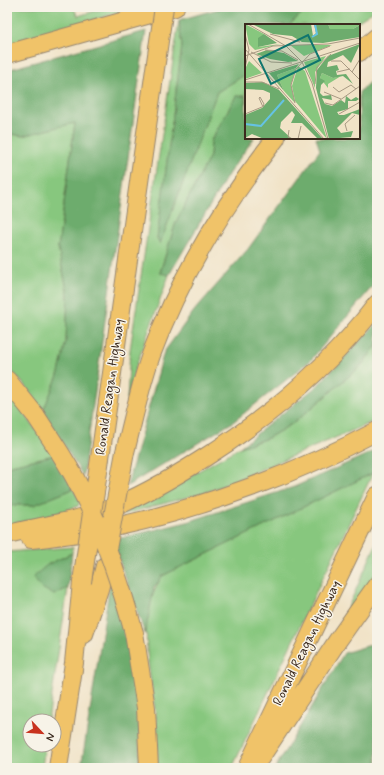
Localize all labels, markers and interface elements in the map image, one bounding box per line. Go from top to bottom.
inset map [245,24,360,139]
street label: Ronald Reagan Highway [92,318,129,456]
street label: Ronald Reagan Highway [269,577,346,709]
north arrow [22,713,62,753]
text: N [42,731,58,743]

